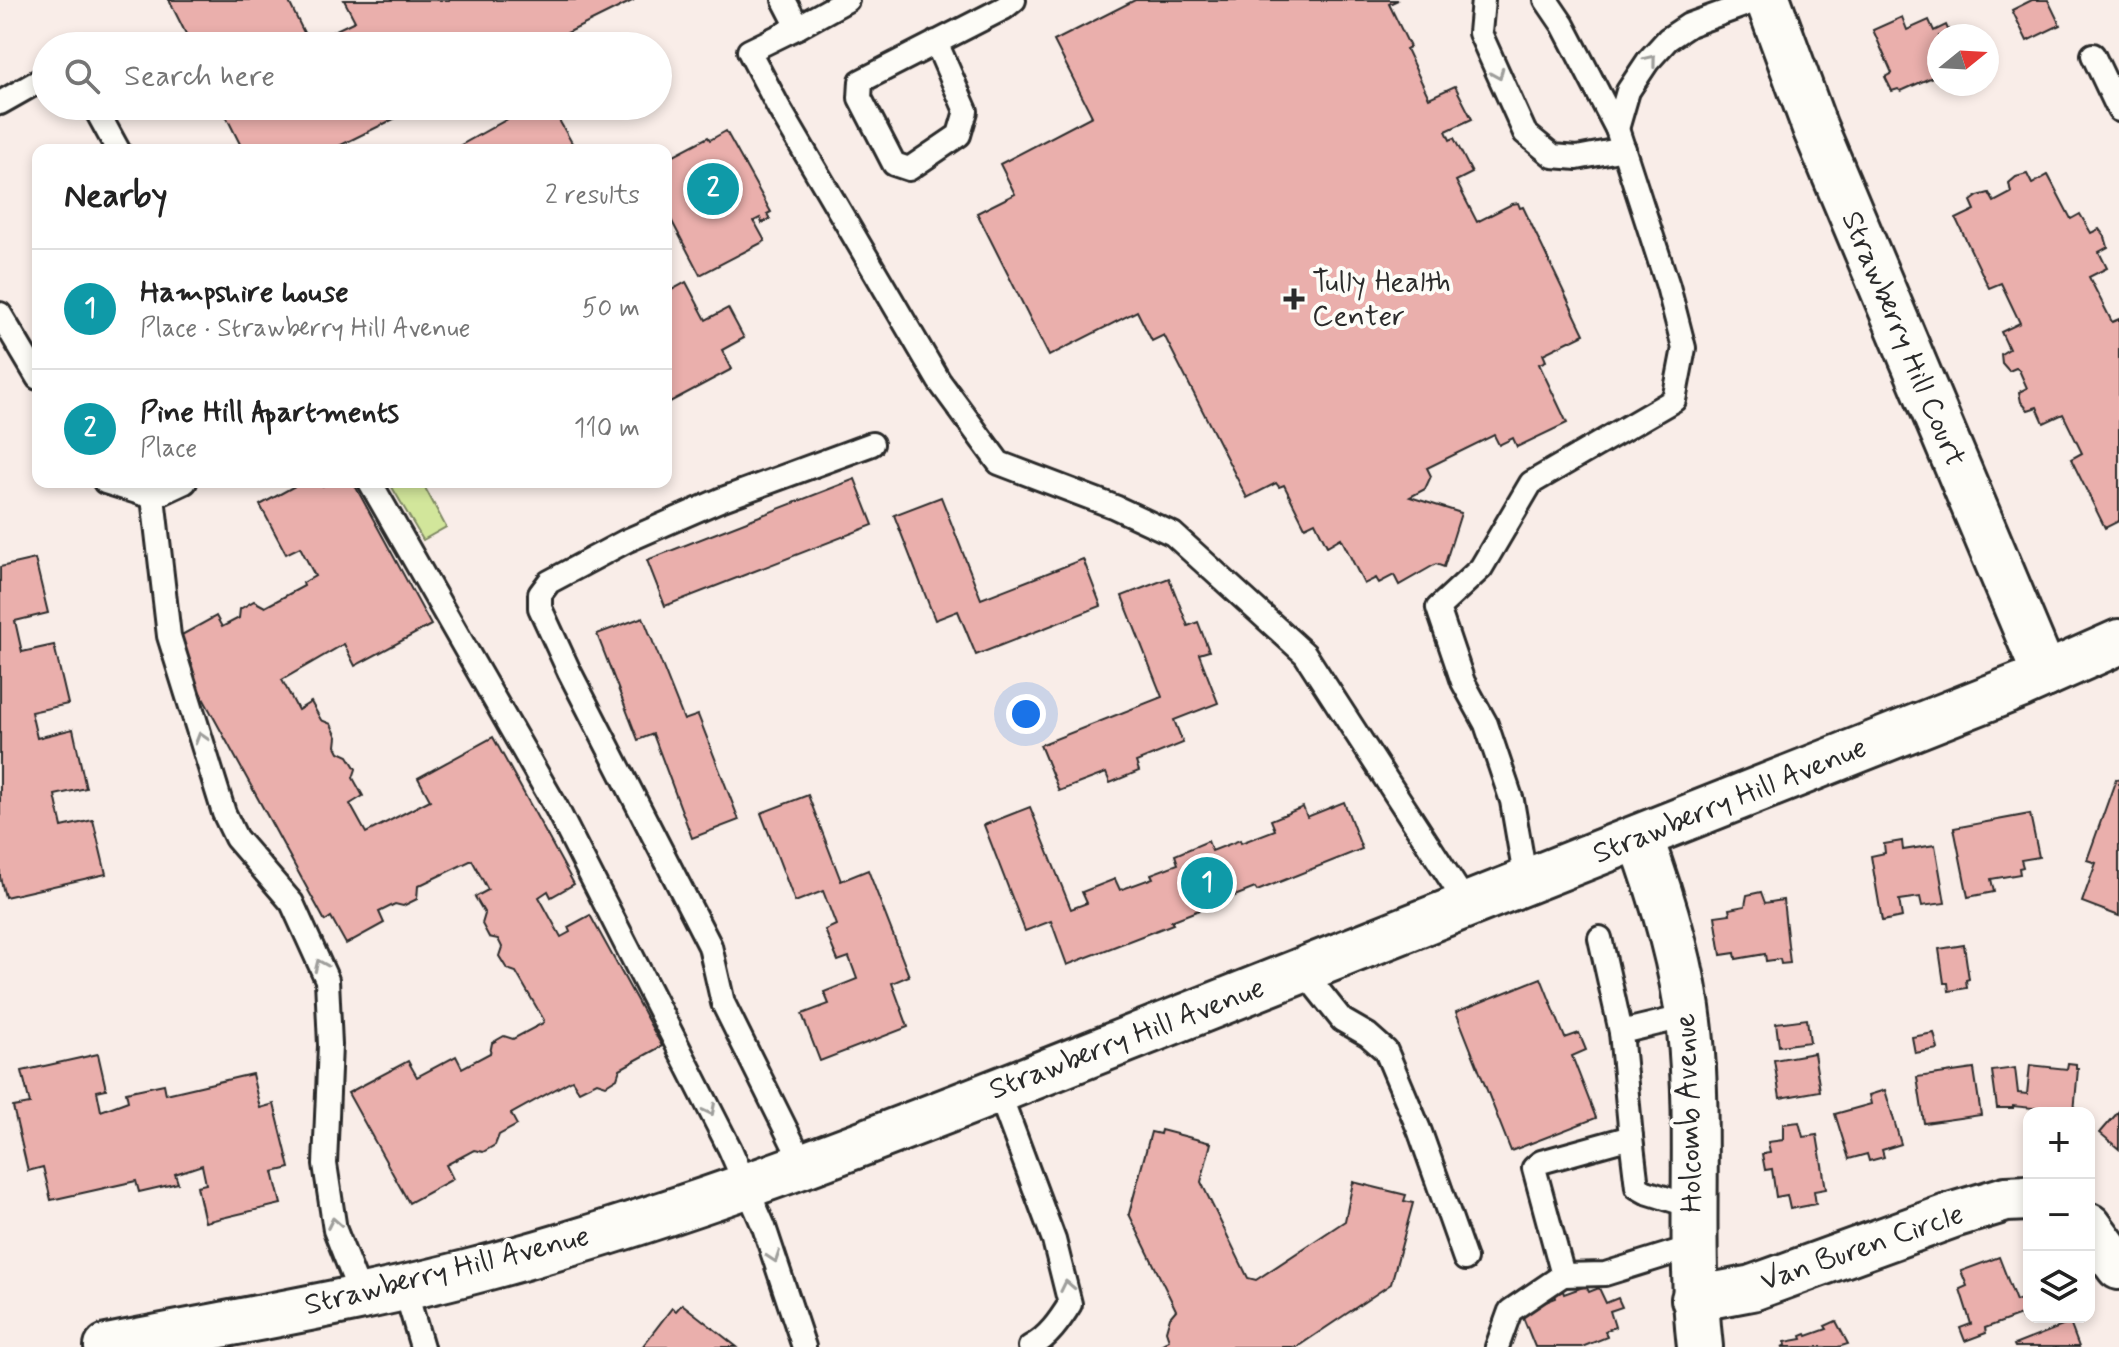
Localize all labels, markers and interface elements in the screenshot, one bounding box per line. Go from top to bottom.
north arrow [1927,24,1999,96]
search box [32,32,672,120]
icon: search [60,54,104,98]
one-way arrow [1641,54,1655,69]
text: Search here [124,57,275,96]
one-way arrow [1488,65,1504,80]
pin: 2 [687,159,739,219]
text: Nearby [64,174,168,219]
text: 2 results [545,179,640,213]
street label: Strawberry Hill Court [1832,205,1974,473]
place label: Tully Health Center [1312,263,1451,336]
text: Hampshire house [140,273,349,312]
marker: Tully Health Center [1283,288,1305,310]
text: 1 [84,292,96,326]
text: 50 m [582,292,640,326]
text: Place · Strawberry Hill Avenue [140,312,470,346]
text: Pine Hill Apartments [140,393,399,432]
text: 2 [84,412,96,446]
text: 110 m [574,412,640,446]
text: Place [140,432,197,466]
your location [1006,694,1046,734]
street label: Strawberry Hill Avenue [1587,728,1873,874]
one-way arrow [194,732,210,746]
pin: 1 [1181,853,1233,913]
one-way arrow [314,959,330,973]
street label: Strawberry Hill Avenue [984,968,1270,1110]
street label: Holcomb Avenue [1666,1012,1712,1214]
one-way arrow [700,1101,715,1116]
map controls [2023,1107,2095,1323]
button: + [2023,1107,2095,1179]
button: − [2023,1179,2095,1251]
street label: Van Buren Circle [1755,1195,1969,1301]
one-way arrow [327,1216,344,1229]
street label: Strawberry Hill Avenue [301,1217,593,1325]
one-way arrow [765,1250,781,1264]
button: layers [2023,1251,2095,1323]
one-way arrow [1059,1280,1076,1294]

